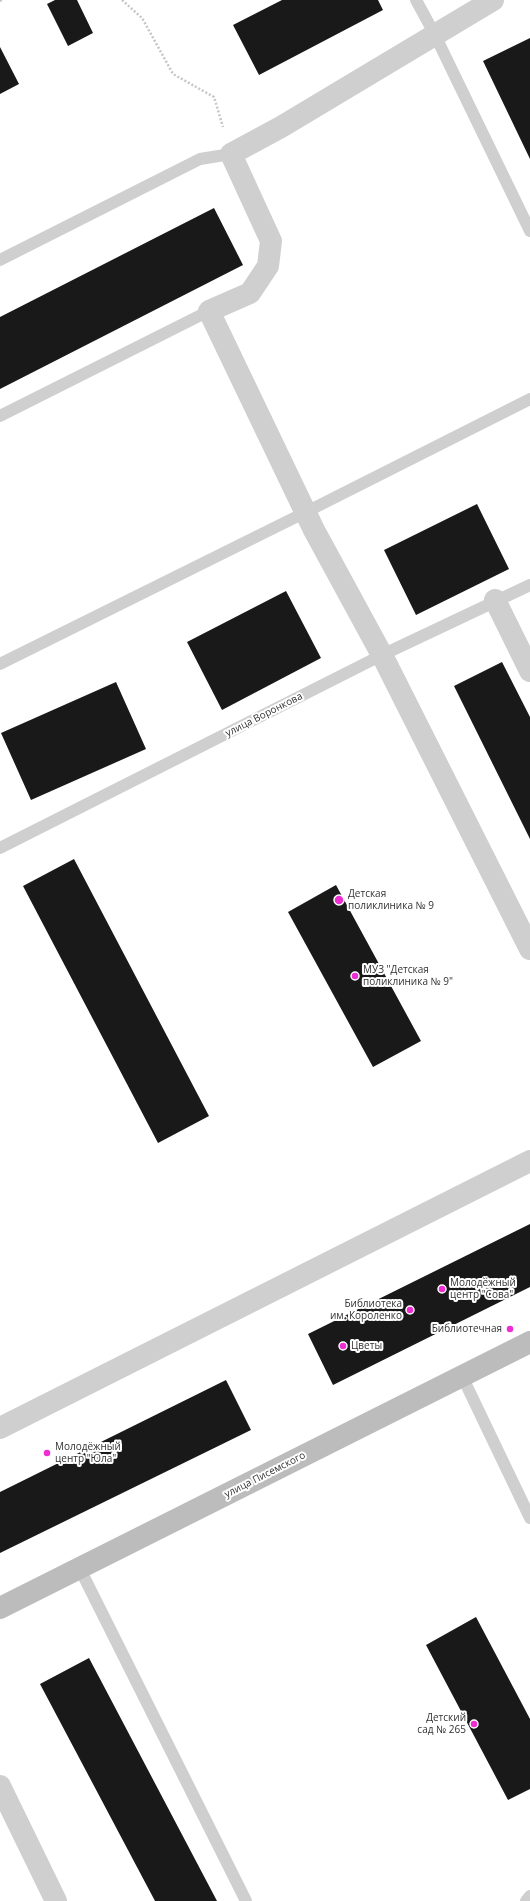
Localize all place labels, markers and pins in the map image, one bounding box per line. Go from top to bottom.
place label: Детская поликлиника № 9 [348,888,434,912]
marker: Детская поликлиника № 9 [333,894,345,906]
place label: МУЗ "Детская поликлиника № 9" [363,964,453,988]
marker: МУЗ "Детская поликлиника № 9" [350,971,360,981]
place label: Молодёжный центр "Сова" [450,1277,516,1300]
marker: Молодёжный центр "Сова" [437,1284,447,1294]
place label: Библиотека им. Короленко [330,1298,402,1322]
marker: Библиотека им. Короленко [405,1305,415,1315]
place label: Библиотечная [432,1323,502,1335]
marker: Библиотечная [505,1324,515,1334]
place label: Цветы [351,1340,382,1352]
marker: Цветы [338,1341,348,1351]
place label: Молодёжный центр "Юла" [55,1441,121,1464]
marker: Молодёжный центр "Юла" [42,1448,52,1458]
place label: Детский сад № 265 [417,1712,466,1736]
marker: Детский сад № 265 [469,1719,479,1729]

